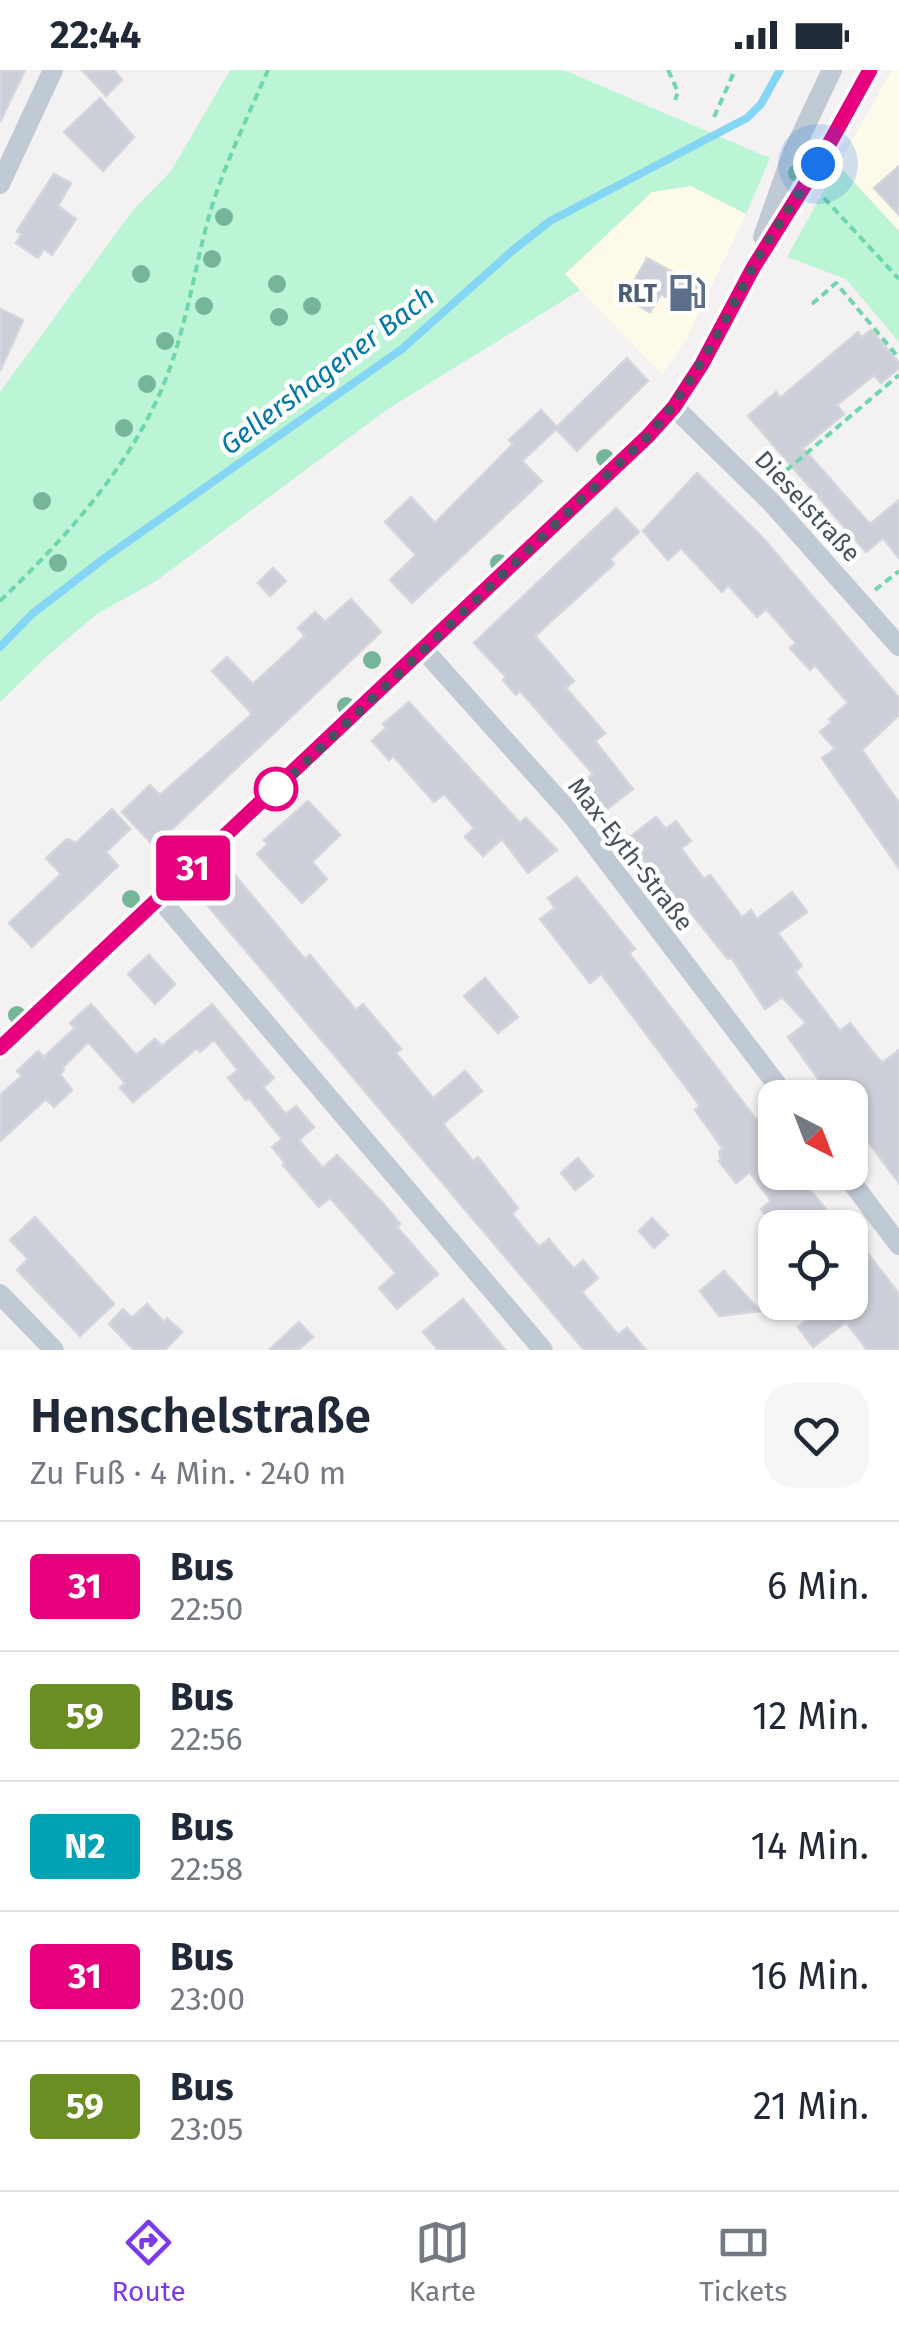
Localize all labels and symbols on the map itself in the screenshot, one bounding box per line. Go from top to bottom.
your location [793,139,843,189]
fuel station icon: RLT [666,272,708,314]
water label: Gellershagener Bach [214,279,441,462]
place label: RLT [618,279,657,309]
street label: Dieselstraße [748,445,866,568]
unlabelled marker [255,768,297,810]
street label: Max-Eyth-Straße [561,772,699,937]
line badge: 31 [148,836,238,900]
north arrow [758,1080,868,1190]

